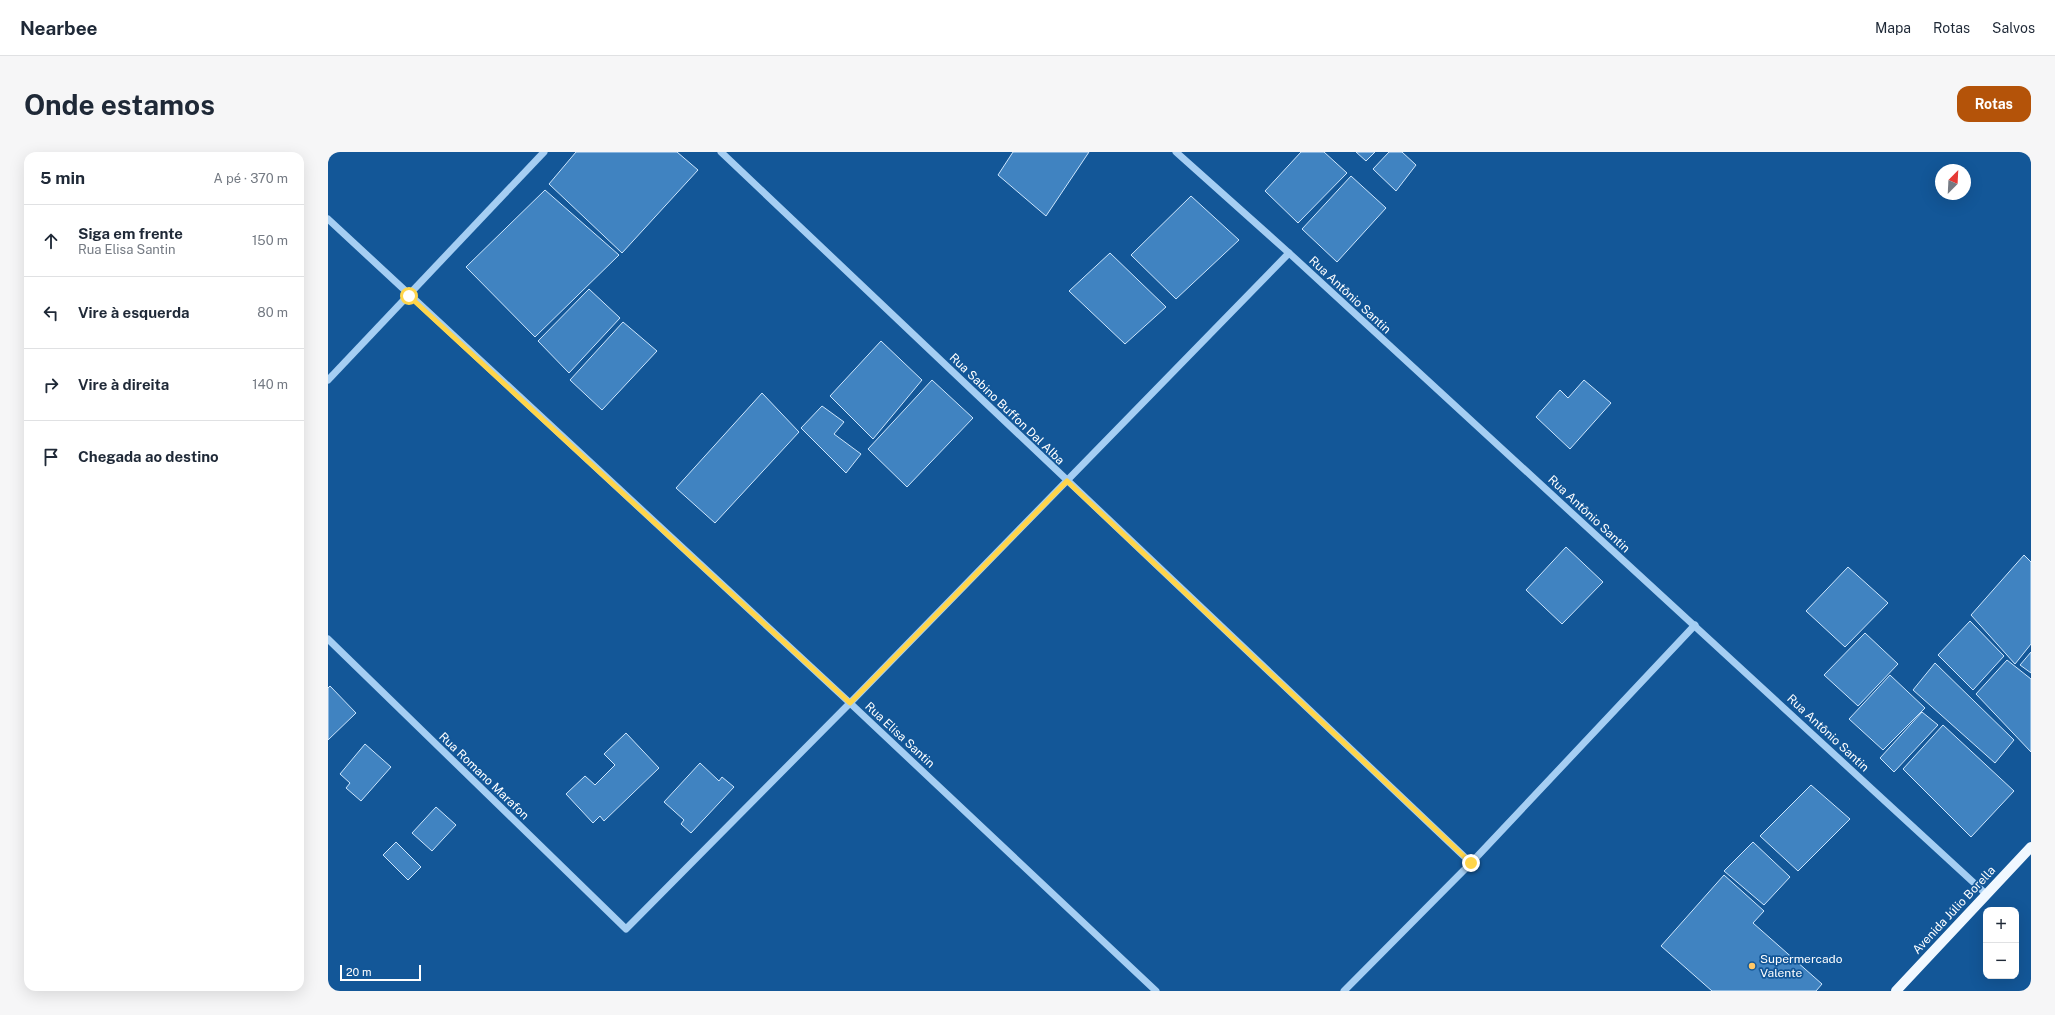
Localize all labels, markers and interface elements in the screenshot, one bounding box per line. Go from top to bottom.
text: Nearbee [20,17,98,39]
text: Mapa [1875,20,1911,36]
text: Rotas [1933,20,1970,36]
text: Salvos [1992,20,2035,36]
button: Rotas [1957,86,2031,122]
text: Onde estamos [24,88,215,121]
north arrow [1935,164,1971,200]
text: 5 min [40,168,85,188]
text: A pé · 370 m [214,171,288,186]
text: Siga em frente [78,225,183,242]
icon: ahead [40,230,62,252]
text: 150 m [252,233,288,248]
text: Rua Elisa Santin [78,242,175,257]
street label: Rua Antônio Santin [1306,254,1394,336]
route start [400,287,418,305]
icon: left [40,302,62,324]
text: Vire à esquerda [78,304,190,321]
text: 80 m [257,305,288,320]
street label: Rua Sabino Buffon Dal Alba [947,350,1067,468]
icon: right [40,374,62,396]
text: Vire à direita [78,376,169,393]
text: 140 m [252,377,288,392]
icon: arrive [40,446,62,468]
text: Chegada ao destino [78,448,219,465]
street label: Rua Antônio Santin [1545,473,1633,555]
street label: Rua Antônio Santin [1784,692,1872,774]
street label: Rua Elisa Santin [862,699,938,771]
street label: Rua Romano Marafon [436,730,532,823]
route end [1462,854,1480,872]
street label: Avenida Júlio Borella [1910,863,1998,957]
map controls [1983,907,2019,979]
button: + [1983,907,2019,943]
button: − [1983,943,2019,979]
place label: Supermercado Valente [1760,952,1843,980]
marker: Supermercado Valente [1747,961,1757,971]
scale bar [340,963,421,982]
text: 20 m [346,966,371,978]

